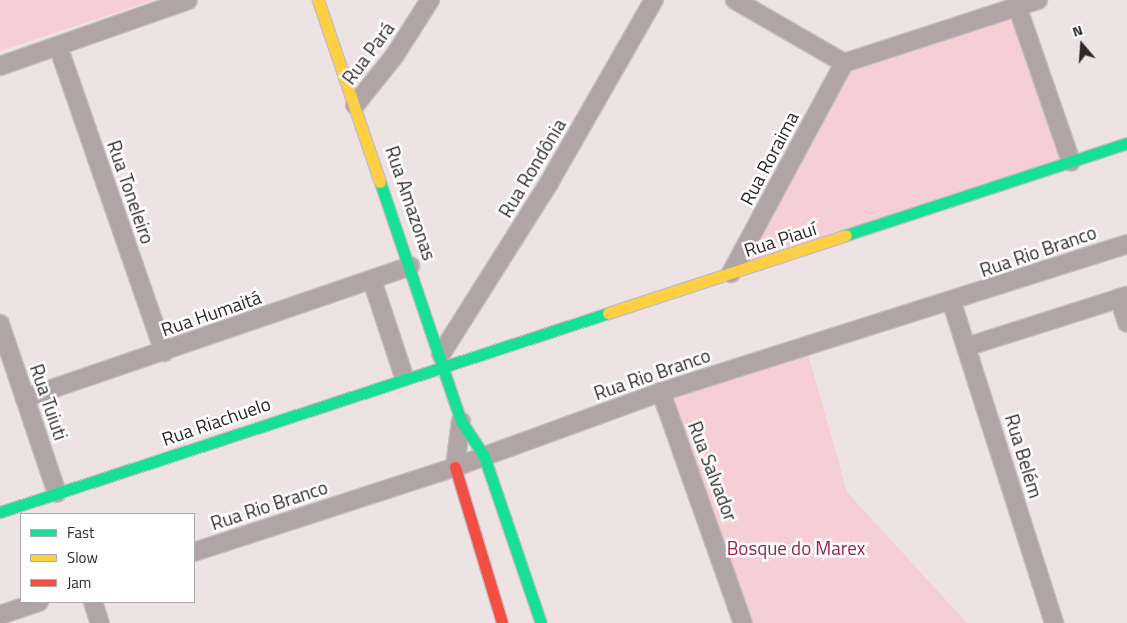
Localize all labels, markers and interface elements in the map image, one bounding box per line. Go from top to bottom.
street label: Rua Pará [337,17,399,89]
text: N [1069,19,1085,42]
north arrow [1057,20,1107,70]
street label: Rua Roraima [735,107,803,209]
street label: Rua Rondônia [494,114,570,222]
street label: Rua Toneleiro [103,137,159,247]
street label: Rua Amazonas [381,143,441,263]
street label: Rua Piauí [741,217,819,261]
street label: Rua Rio Branco [977,220,1099,282]
street label: Rua Humaitá [158,285,264,341]
street label: Rua Rio Branco [591,343,713,405]
street label: Rua Tuiuti [25,361,73,443]
street label: Rua Riachuelo [159,392,273,450]
street label: Rua Belém [1000,411,1048,501]
street label: Rua Salvador [684,418,742,524]
street label: Rua Rio Branco [208,475,330,535]
legend [20,513,195,603]
text: Fast [67,521,94,544]
park label: Bosque do Marex [727,537,865,559]
text: Slow [67,546,98,569]
text: Jam [67,571,91,594]

